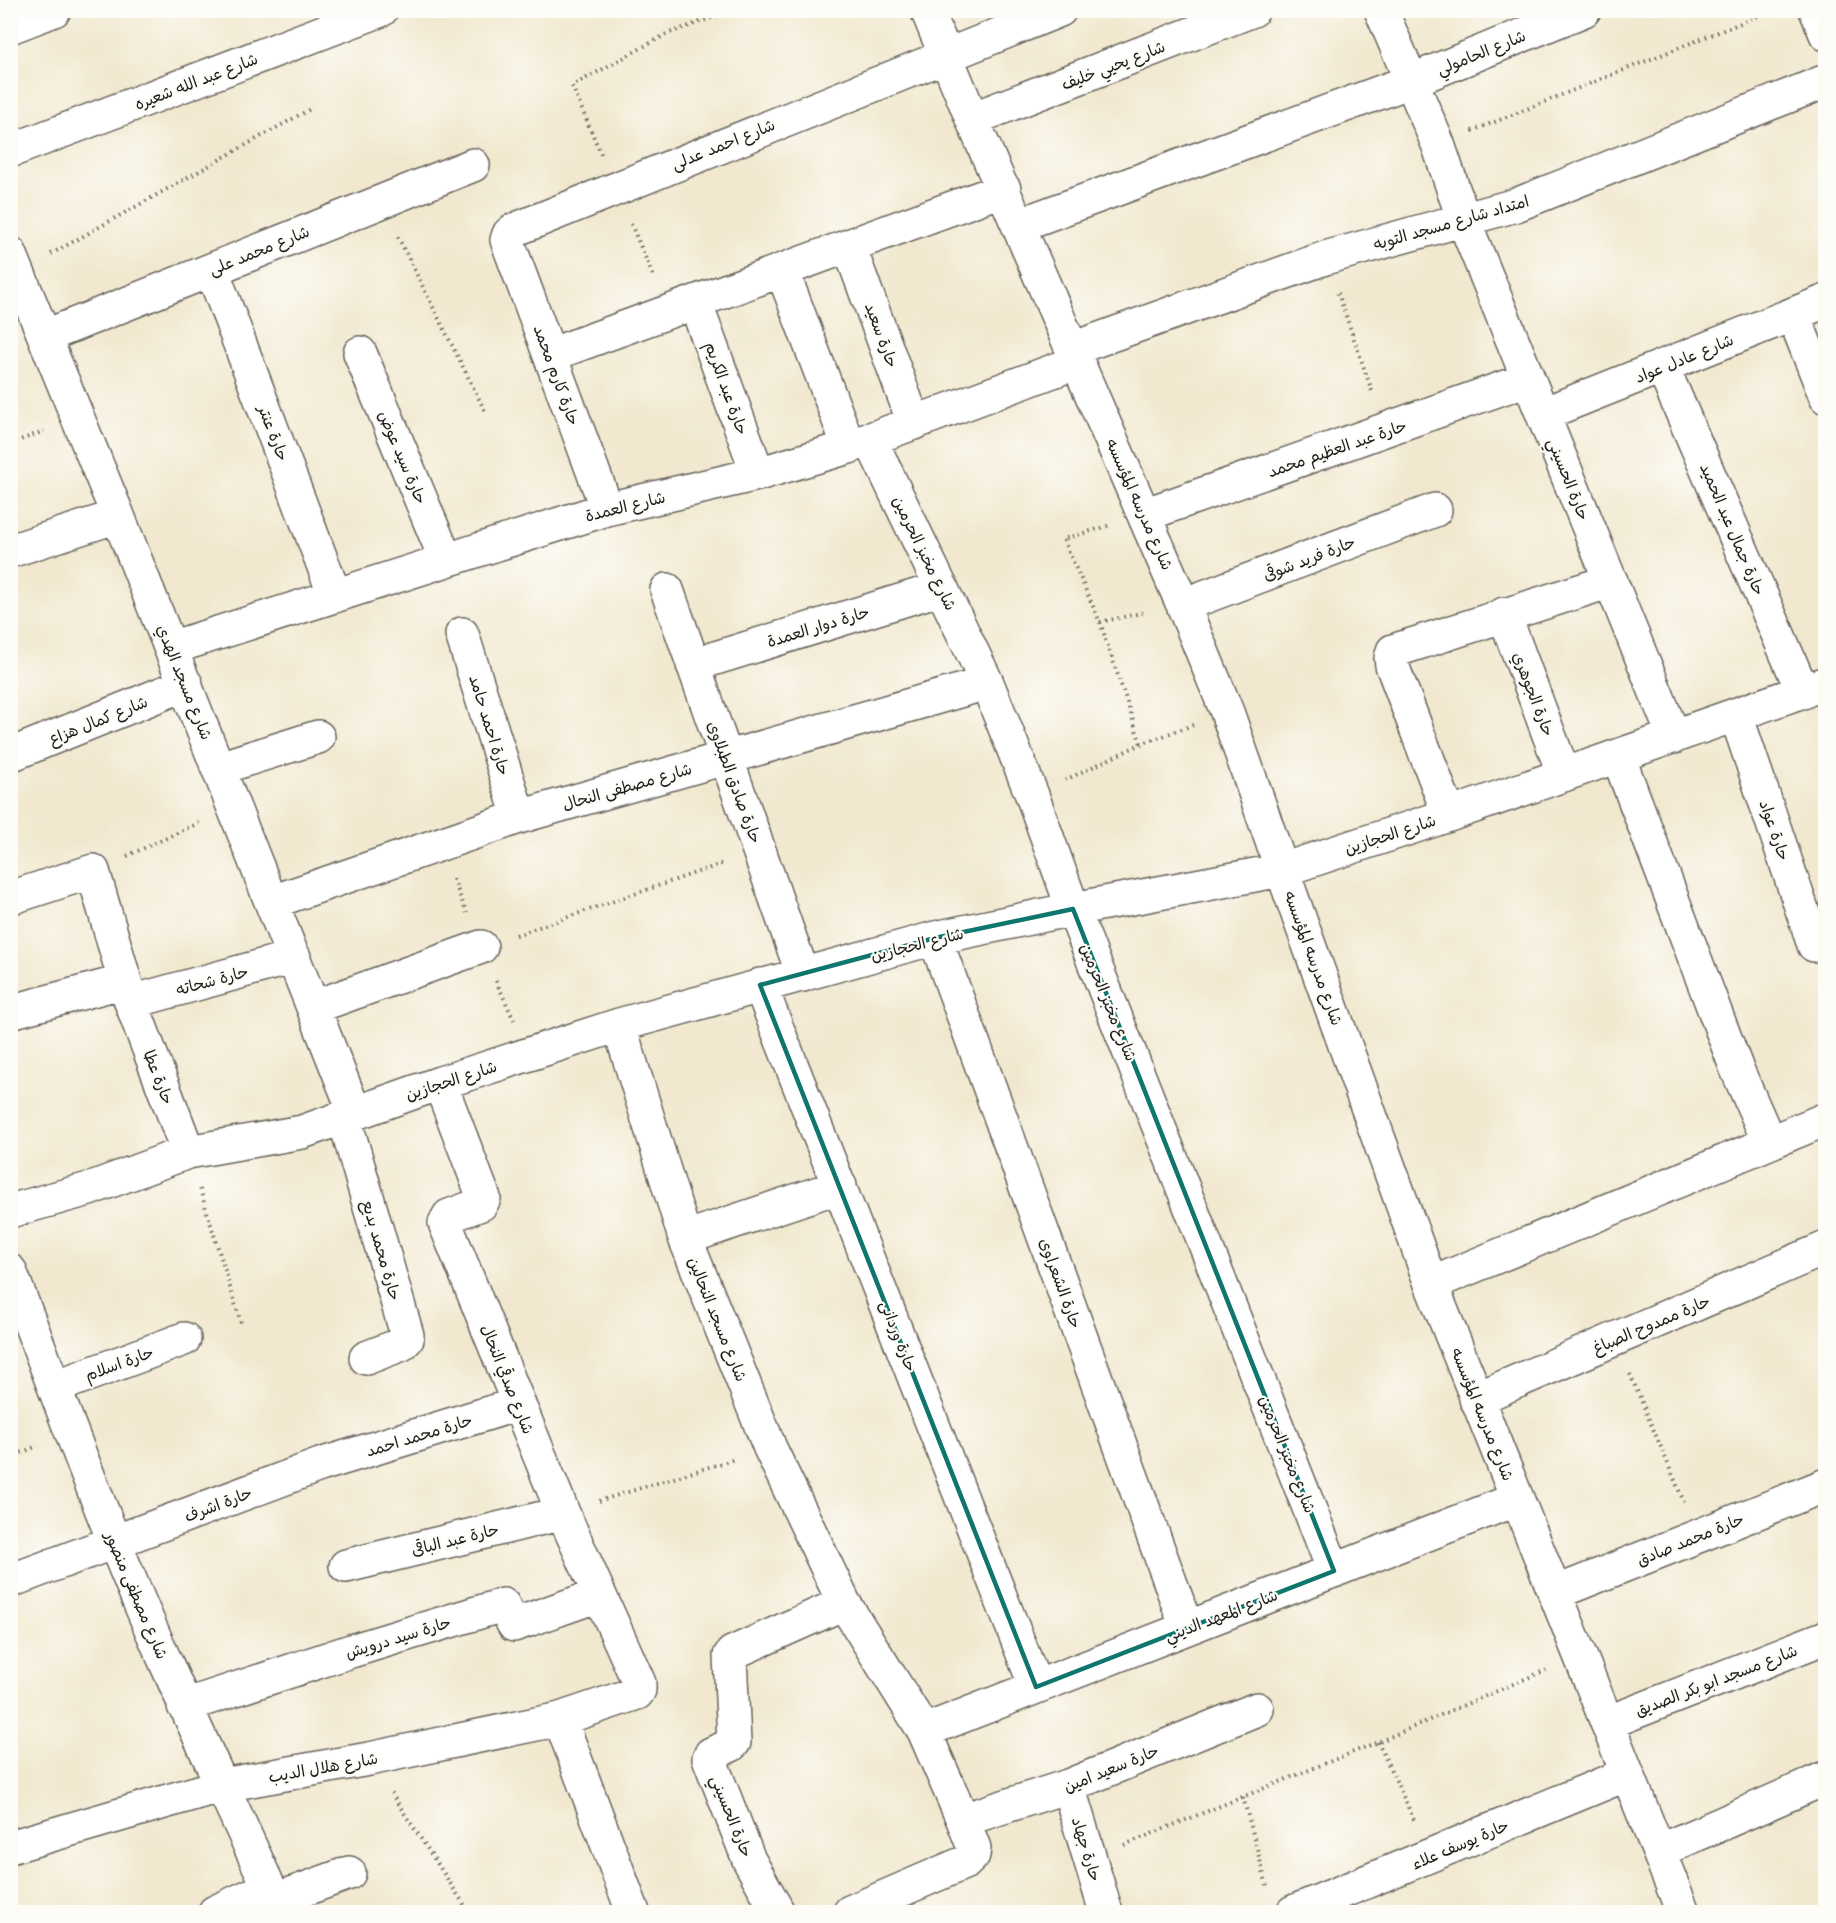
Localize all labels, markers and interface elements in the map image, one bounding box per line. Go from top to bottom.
street label: شارع الحامولي [1434,27,1530,84]
street label: شارع يحيي خليف [1059,38,1170,99]
street label: شارع عبد الله شعيره [132,50,261,116]
street label: شارع احمد عدلى [669,116,779,176]
street label: امتداد شارع مسجد التوبه [1371,192,1532,256]
street label: شارع محمد على [207,223,313,281]
street label: حارة سعيد [860,300,901,371]
street label: حارة كارم محمد [527,323,583,429]
street label: شارع عادل عواد [1632,331,1737,389]
street label: حارة عبد الكريم [698,339,751,438]
street label: حارة عنتر [253,401,292,464]
street label: حارة سيد عوض [373,408,430,507]
street label: حارة عبد العظيم محمد [1265,417,1410,484]
street label: شارع مدرسه المؤسسه [1100,436,1176,574]
street label: حارة الحسيني [1539,436,1593,525]
street label: حارة جمال عبد الحميد [1695,461,1768,598]
street label: شارع العمدة [583,488,668,528]
street label: شارع مخبز الحرمين [887,493,960,614]
street label: حارة فريد شوقى [1260,531,1358,586]
street label: حارة دوار العمدة [765,603,872,652]
street label: شارع مسجد الهدي [151,622,215,743]
street label: حارة الجوهري [1507,650,1557,740]
street label: حارة احمد حامد [464,673,513,778]
street label: شارع كمال هزاع [46,693,151,751]
street label: حارة صادق الطبلاوى [703,719,765,846]
street label: شارع مصطفى النحال [560,760,695,816]
street label: حارة عواد [1754,798,1793,863]
street label: شارع الحجازين [1342,812,1439,860]
street label: شارع مدرسه المؤسسه [1278,889,1346,1029]
street label: شارع الحجازين [869,925,966,967]
street label: شارع مخبز الحرمين [1074,941,1140,1064]
street label: حارة شحاته [174,963,251,1000]
street label: حارة عطا [138,1047,177,1108]
street label: شارع الحجازين [403,1058,500,1106]
street label: حارة محمد بديع [356,1198,404,1303]
street label: حارة الشعراوى [1034,1236,1085,1331]
street label: شارع مسجد النحالين [682,1255,750,1385]
street label: حارة ممدوح الصباغ [1590,1292,1714,1360]
street label: حارة وردانى [875,1298,920,1375]
street label: شارع صدقي النحال [475,1321,539,1437]
street label: حارة اسلام [83,1343,157,1387]
street label: شارع مدرسه المؤسسه [1445,1345,1517,1484]
street label: شارع مخبز الحرمين [1253,1393,1319,1516]
street label: حارة محمد احمد [364,1411,475,1462]
street label: حارة اشرف [182,1484,255,1527]
street label: حارة محمد صادق [1634,1510,1747,1571]
street label: حارة عبد الباقى [409,1518,501,1561]
street label: شارع مصطفى منصور [98,1527,171,1663]
street label: شارع المعهد الديني [1162,1586,1282,1650]
street label: حارة سيد درويش [343,1613,453,1663]
street label: شارع مسجد ابو بكر الصديق [1633,1642,1801,1722]
street label: حارة سعيد امين [1061,1742,1162,1797]
street label: شارع هلال الديب [267,1750,380,1788]
street label: حارة الحسيني [702,1773,756,1862]
street label: حارة جهاد [1067,1815,1104,1884]
street label: حارة يوسف علاء [1409,1816,1512,1874]

